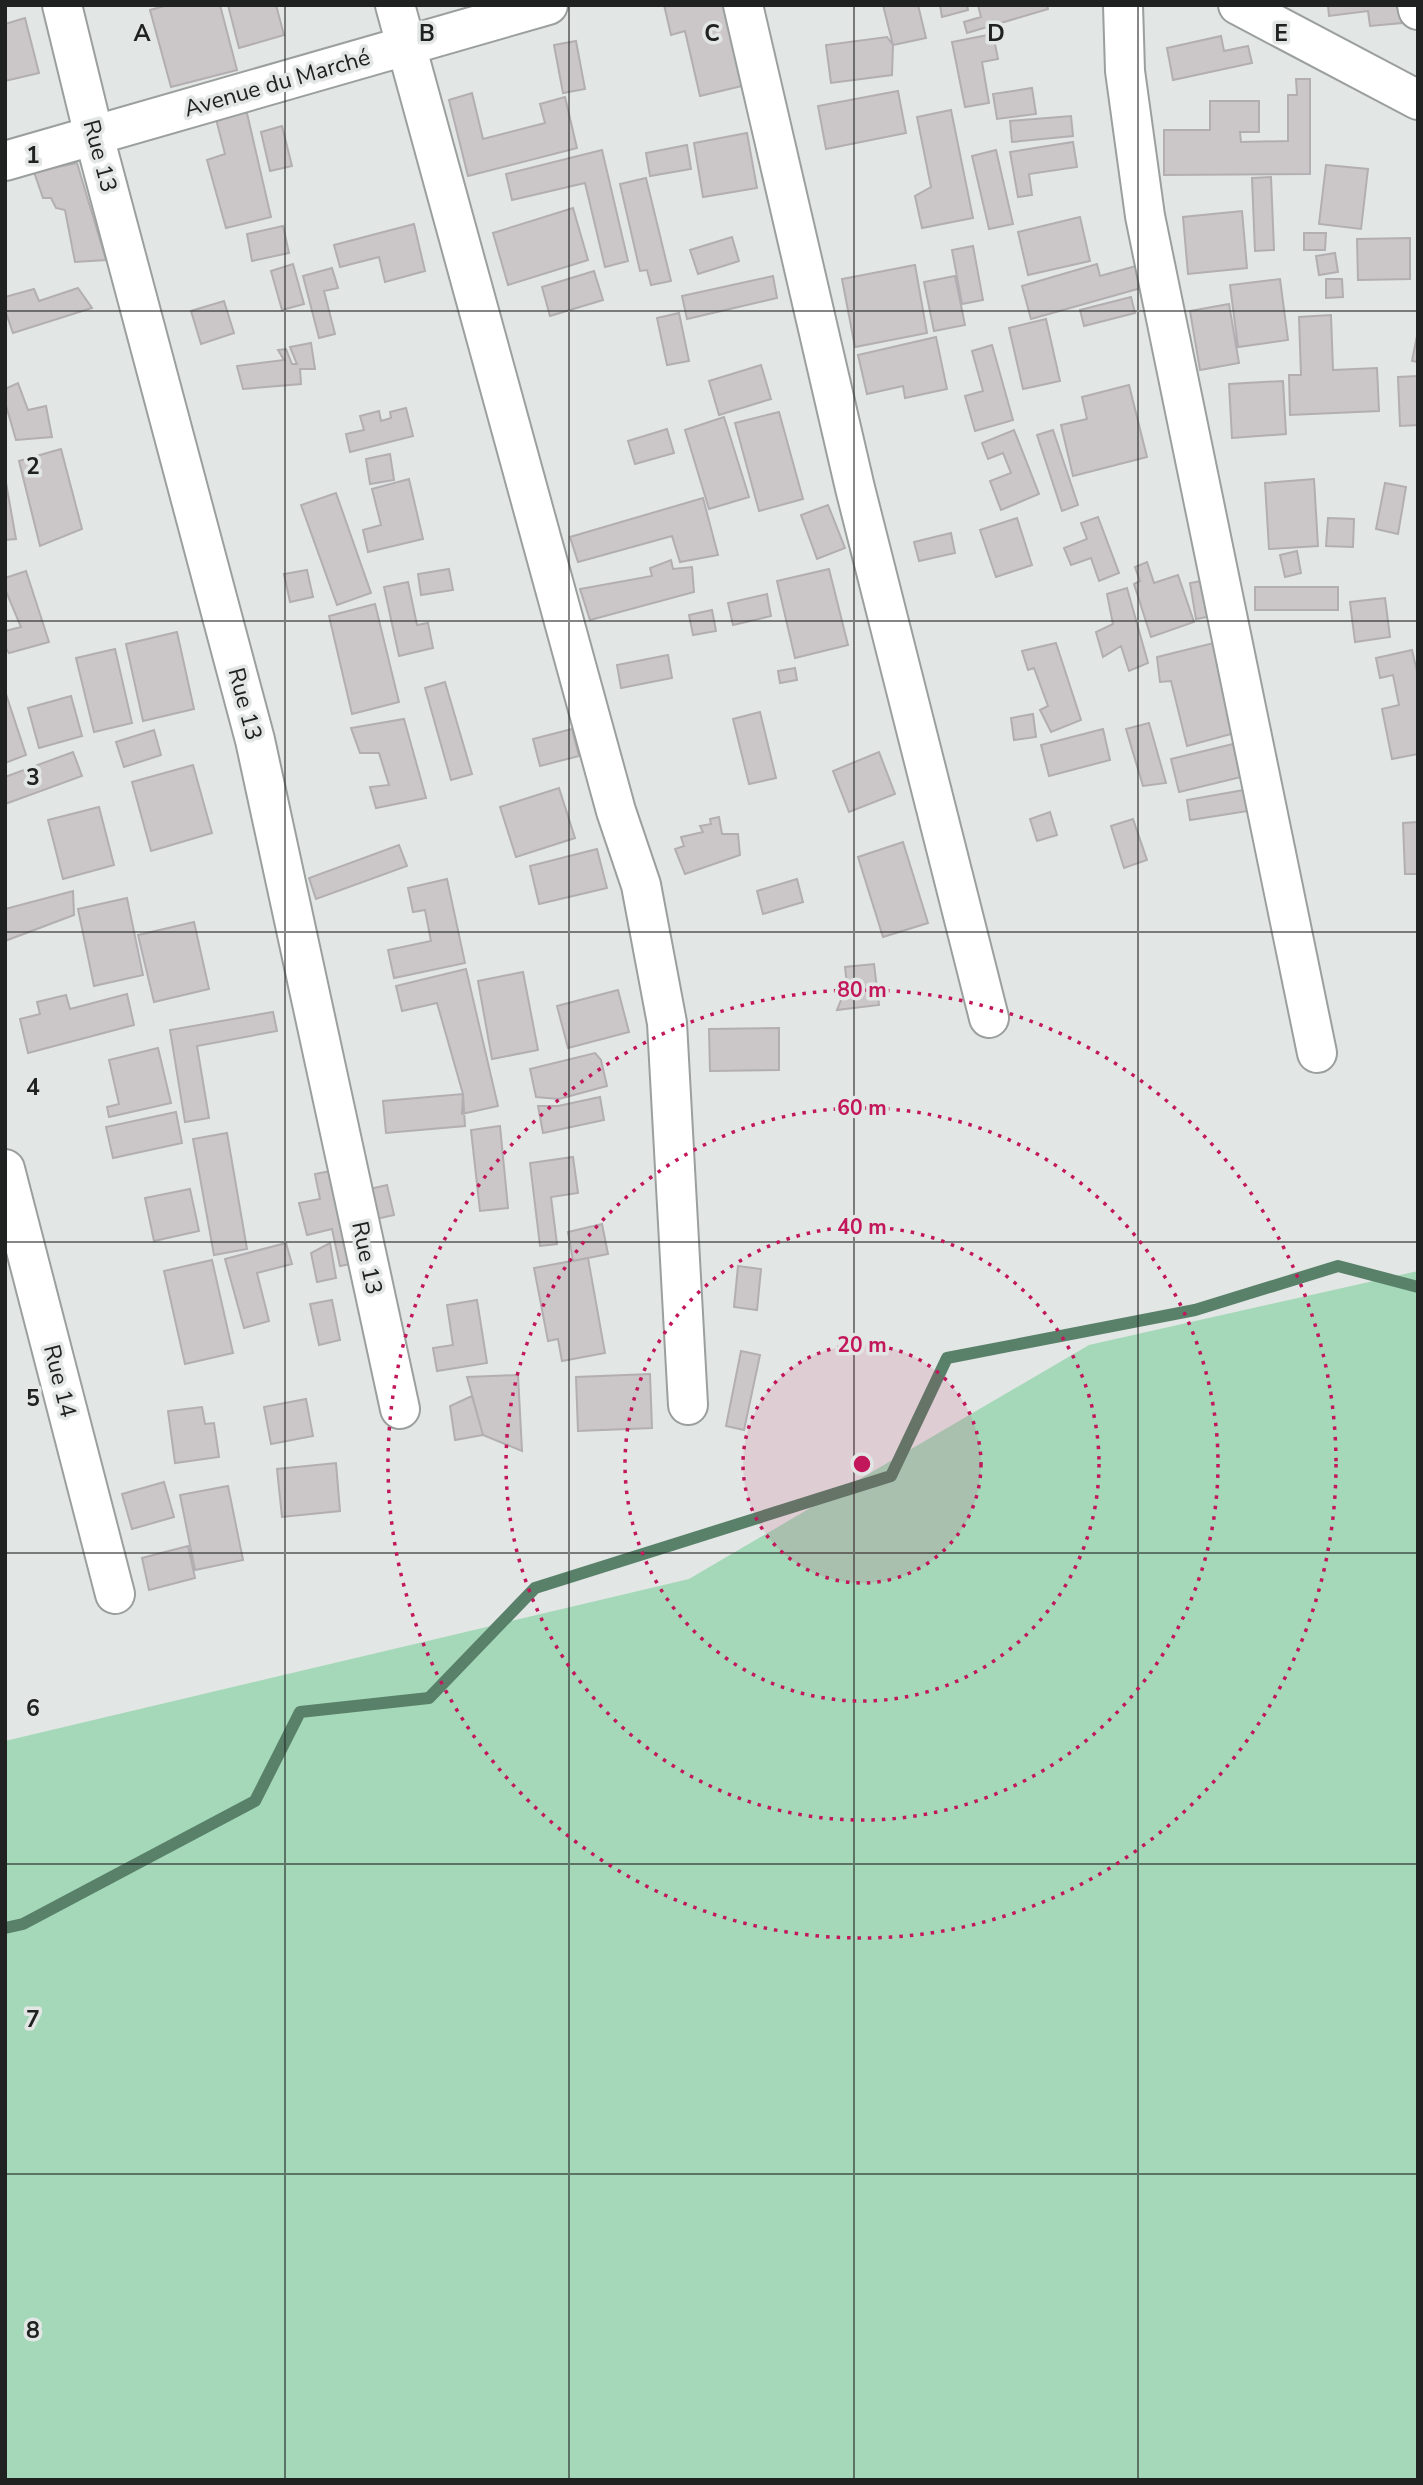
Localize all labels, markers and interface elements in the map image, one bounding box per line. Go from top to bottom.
text: A [133,18,151,49]
text: B [419,18,435,49]
text: C [704,18,720,49]
text: D [987,18,1005,49]
text: E [1274,18,1288,49]
street label: Avenue du Marché [180,42,374,124]
street label: Rue 13 [75,116,125,196]
text: 1 [26,140,40,171]
text: 2 [26,451,40,482]
street label: Rue 13 [220,664,270,744]
text: 3 [26,762,40,793]
text: 80 m [837,976,887,1004]
text: 4 [26,1072,40,1103]
text: 60 m [837,1094,887,1122]
text: 40 m [837,1213,887,1241]
street label: Rue 13 [344,1219,390,1297]
text: 20 m [837,1331,887,1359]
street label: Rue 14 [36,1341,84,1421]
text: 5 [26,1383,40,1414]
centre of rings [850,1452,874,1476]
text: 6 [26,1693,40,1724]
text: 7 [26,2004,40,2035]
text: 8 [26,2315,40,2346]

